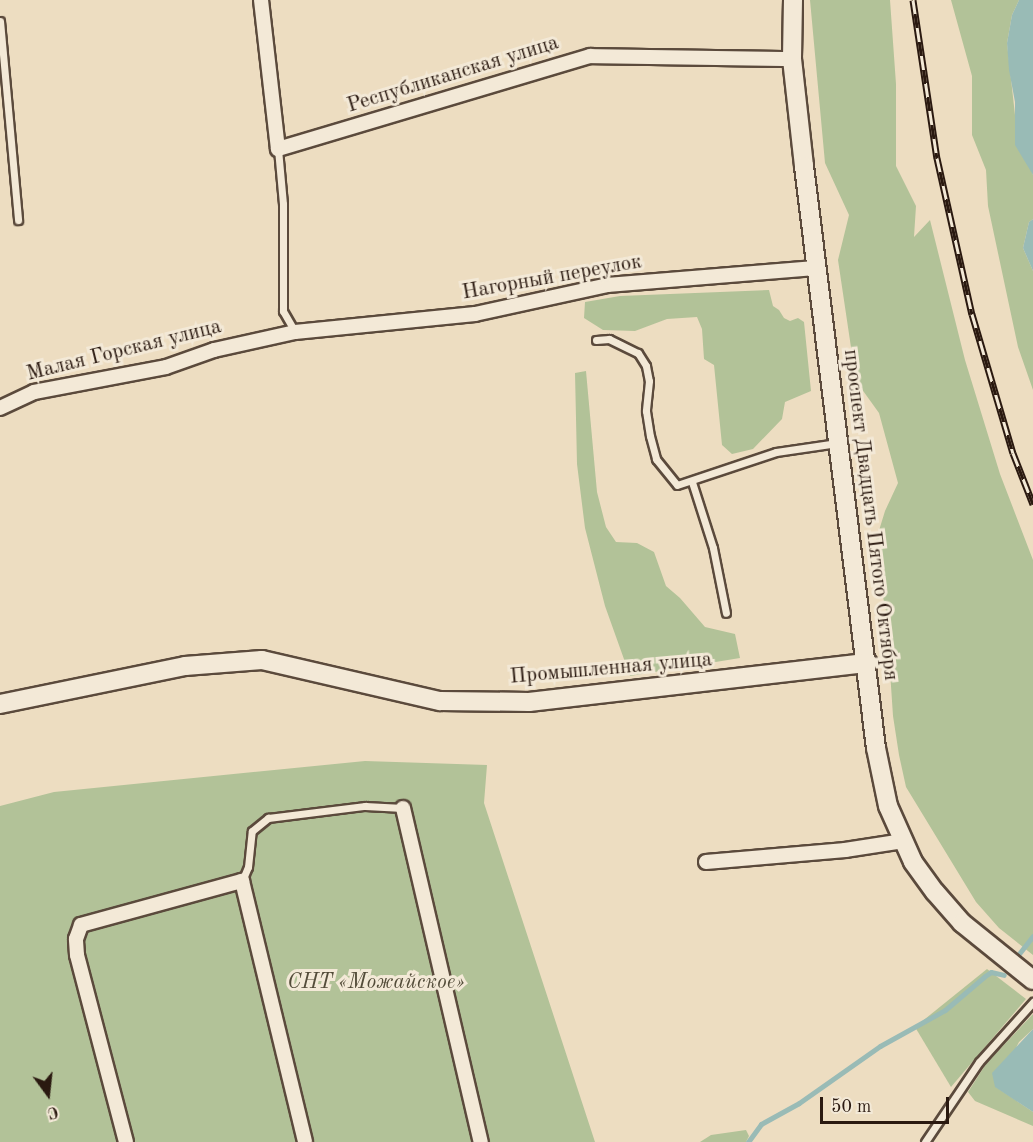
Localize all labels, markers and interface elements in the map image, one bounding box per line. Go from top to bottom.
street label: Республиканская улица [344,31,562,119]
street label: Нагорный переулок [460,250,644,306]
street label: Малая Горская улица [24,315,224,387]
street label: проспект Двадцать Пятого Октября [837,348,903,682]
street label: Промышленная улица [509,648,713,690]
park label: СНТ «Можайское» [287,970,465,996]
north arrow [18,1064,78,1124]
scale bar [823,1085,952,1123]
text: 50 m [831,1098,871,1116]
text: С [45,1102,60,1120]

